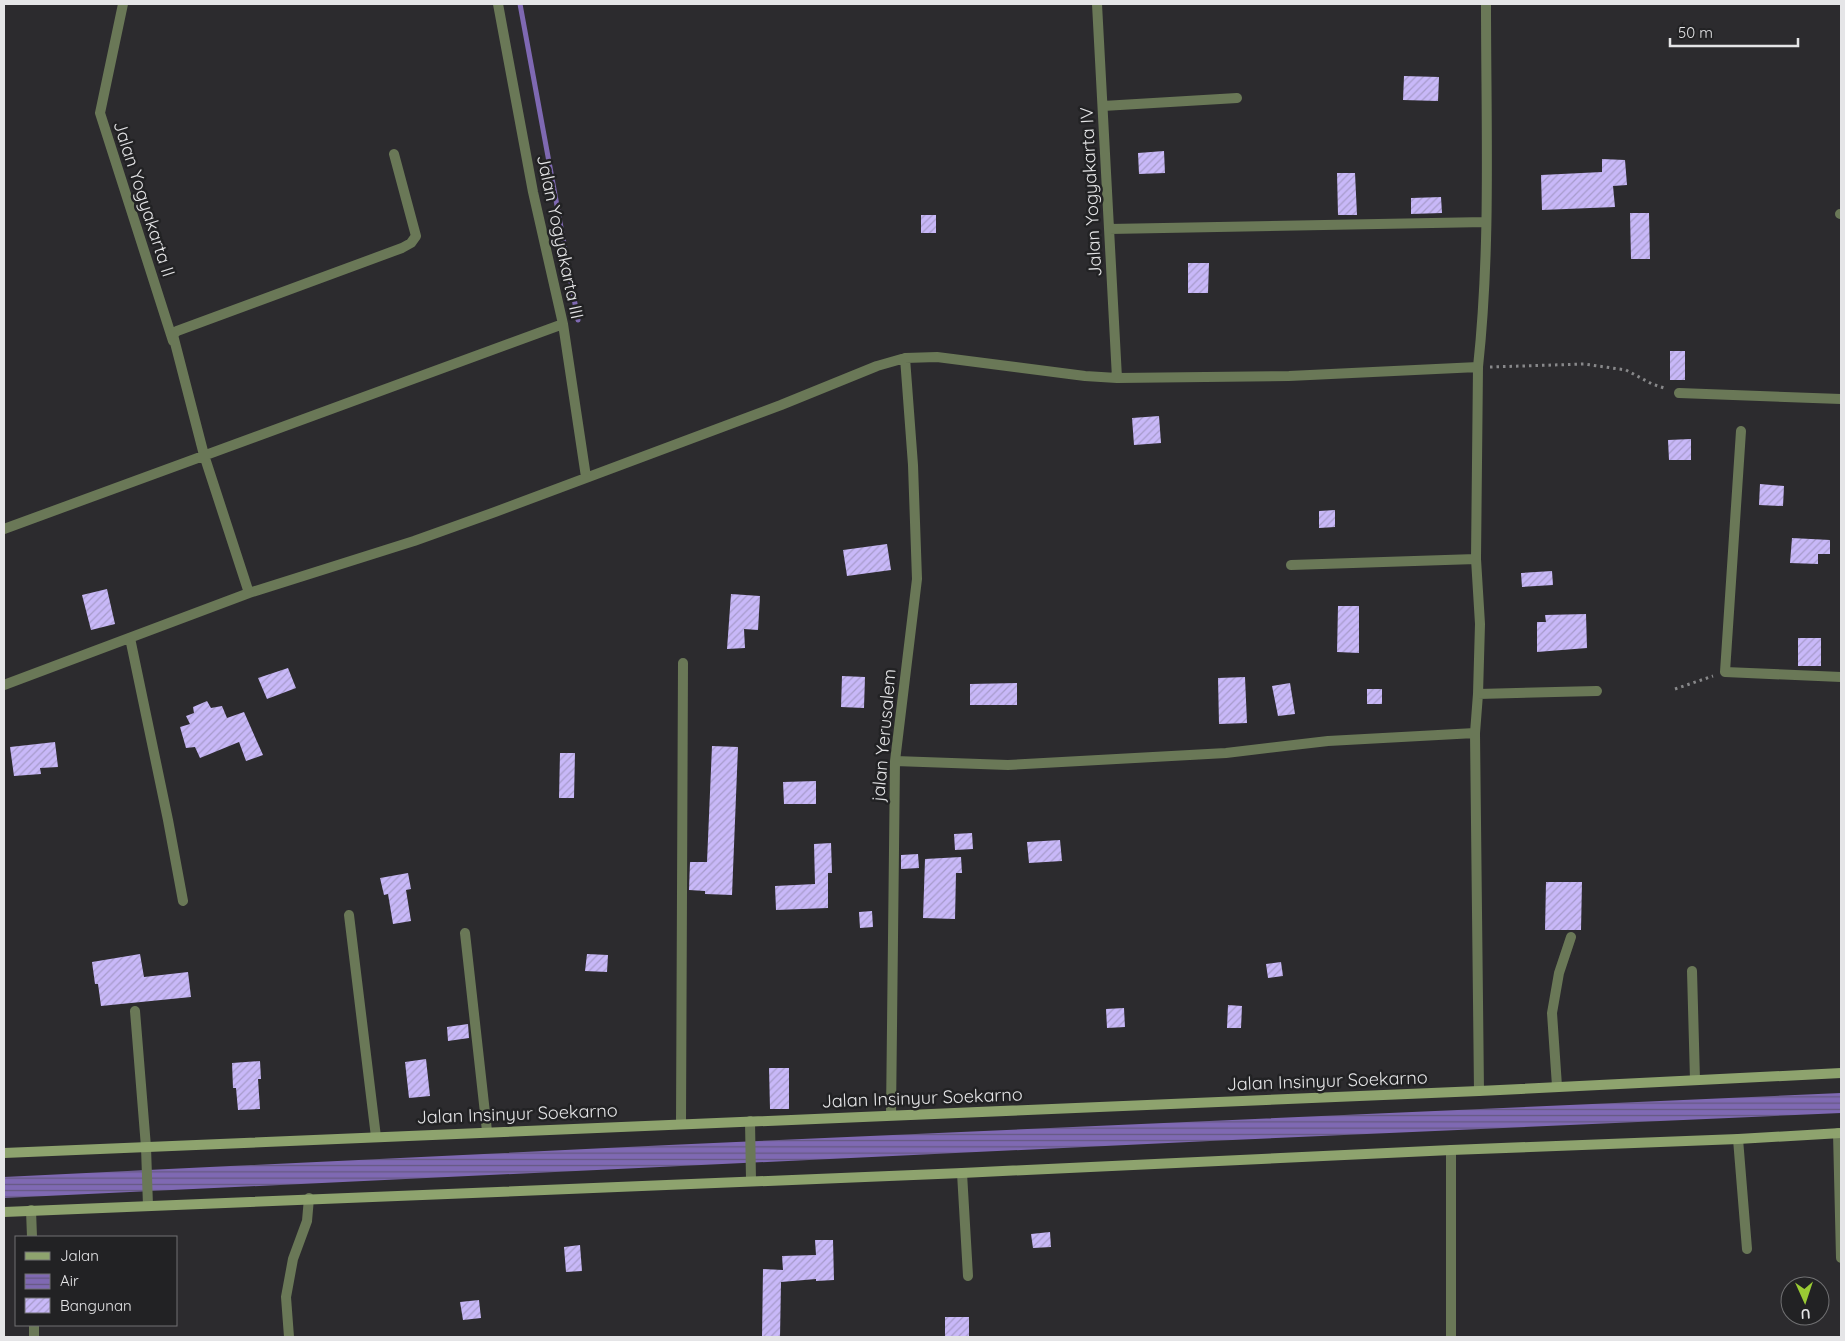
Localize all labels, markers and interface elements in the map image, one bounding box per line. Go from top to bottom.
scale bar [1670,15,1798,47]
text: 50 m [1678,23,1713,42]
street label: Jalan Yogyakarta IV [1075,107,1106,277]
street label: Jalan Yogyakarta II [108,118,181,280]
street label: Jalan Yogyakarta III [532,153,589,321]
street label: jalan Yerusalem [866,668,901,803]
street label: Jalan Insinyur Soekarno [1226,1065,1428,1096]
street label: Jalan Insinyur Soekarno [821,1082,1023,1113]
street label: Jalan Insinyur Soekarno [416,1098,618,1129]
legend [15,1236,178,1326]
text: Jalan [60,1246,99,1265]
text: Air [60,1271,79,1290]
north arrow [1780,1276,1830,1326]
text: Bangunan [60,1296,132,1315]
text: U [1800,1305,1811,1323]

